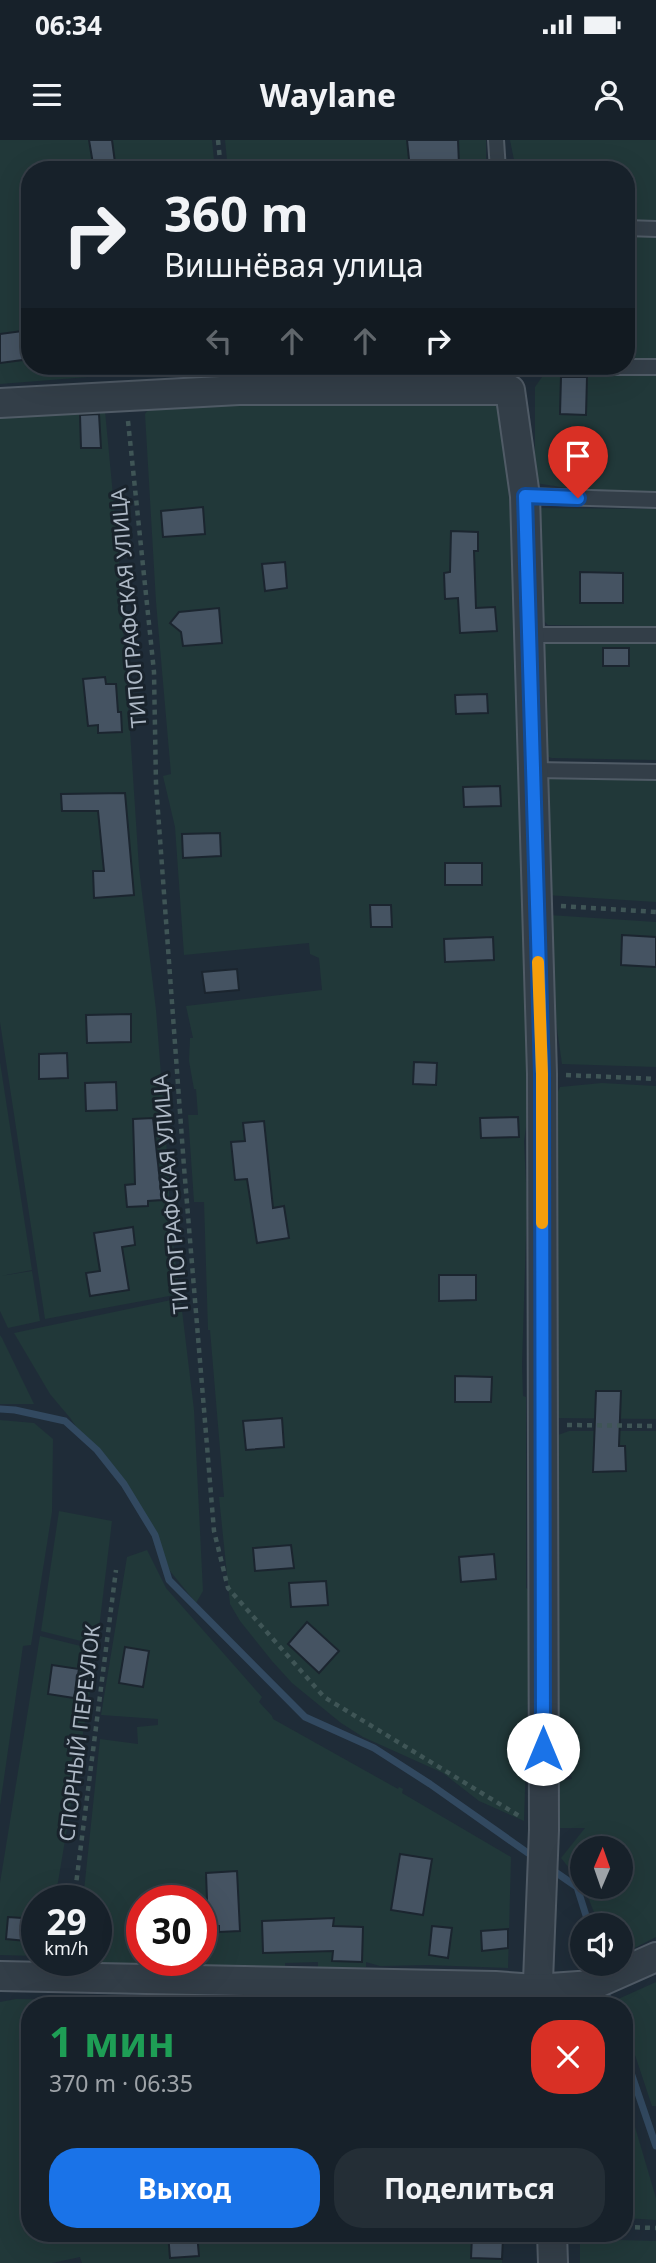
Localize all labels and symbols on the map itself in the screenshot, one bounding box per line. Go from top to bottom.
pin [548,426,608,498]
street label: ТИПОГРАФСКАЯ УЛИЦА [104,487,152,729]
street label: ТИПОГРАФСКАЯ УЛИЦА [146,1073,194,1315]
street label: СПОРНЫЙ ПЕРЕУЛОК [52,1623,106,1843]
position arrow [506,1712,580,1786]
north arrow [570,1836,634,1899]
speed limit sign: 30 [126,1885,217,1976]

